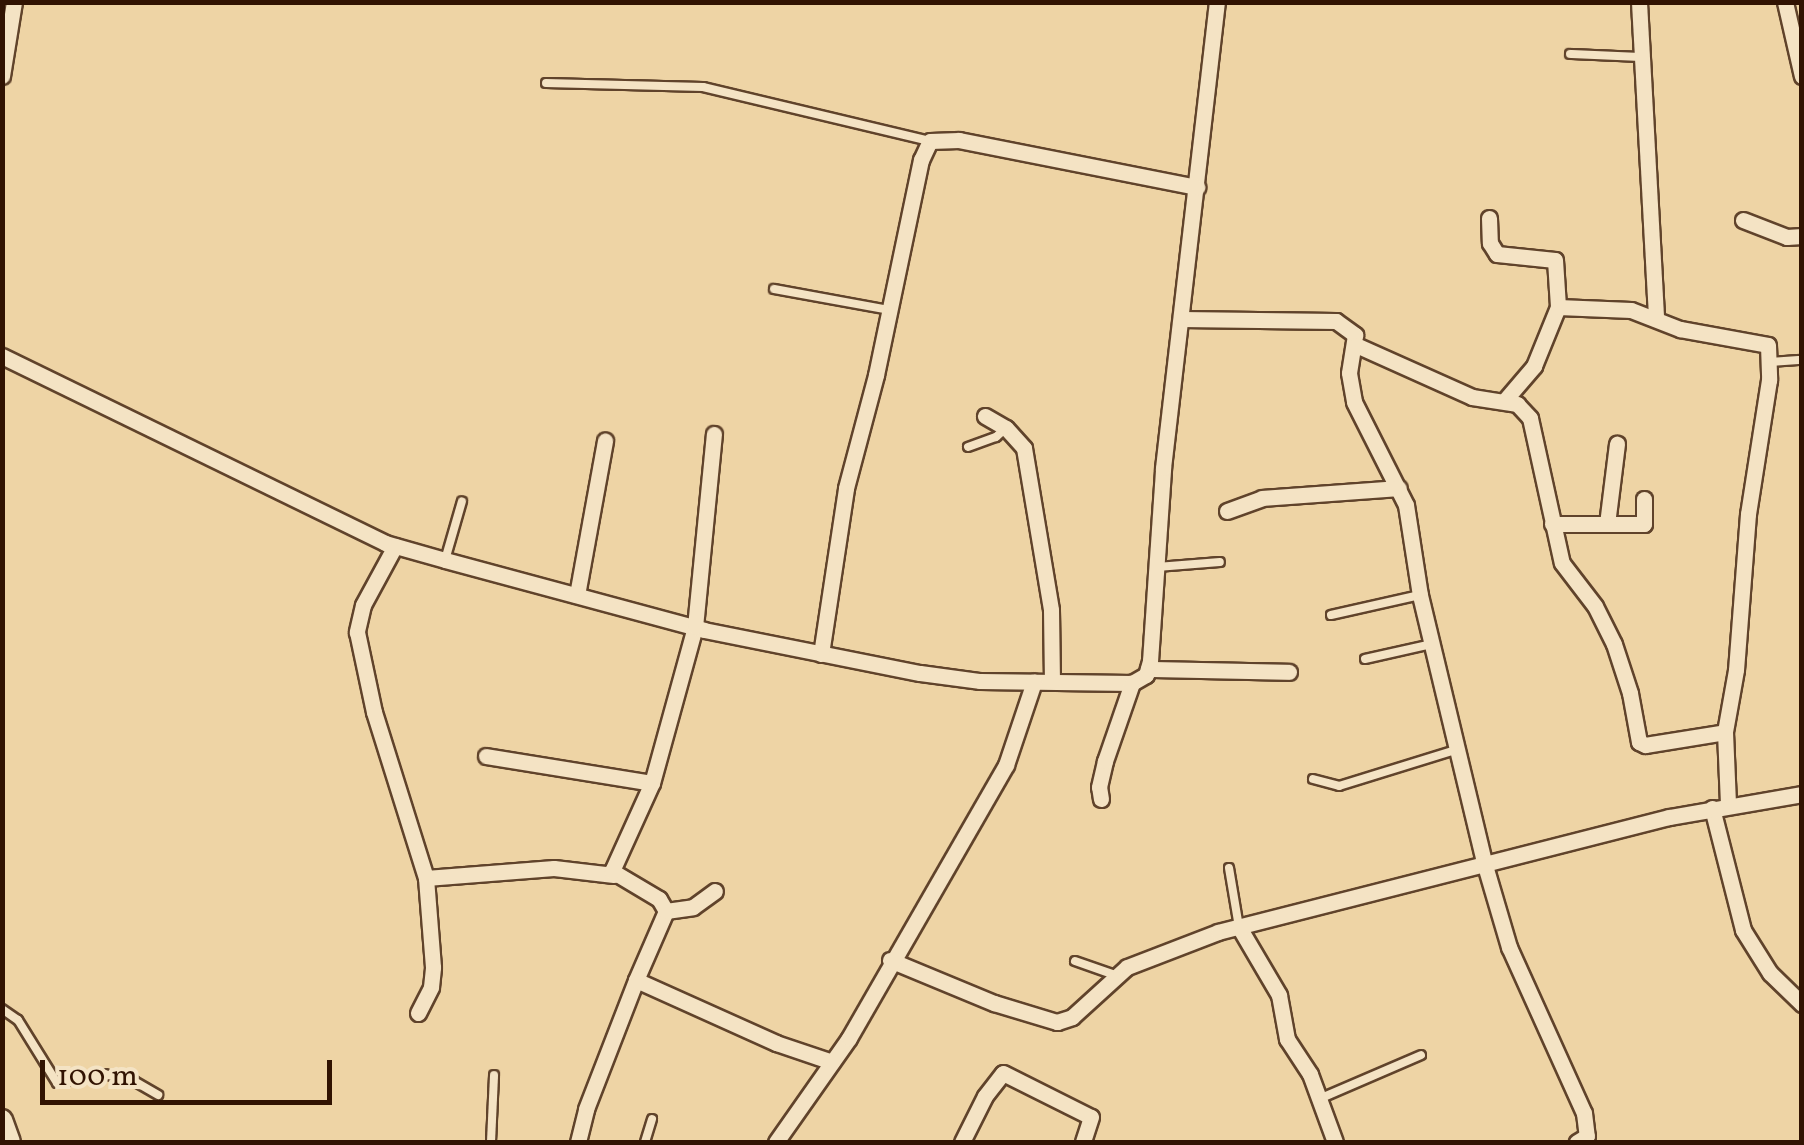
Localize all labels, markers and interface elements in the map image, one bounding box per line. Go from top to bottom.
scale bar [45,1040,338,1102]
text: 100 m [57,1056,138,1098]

